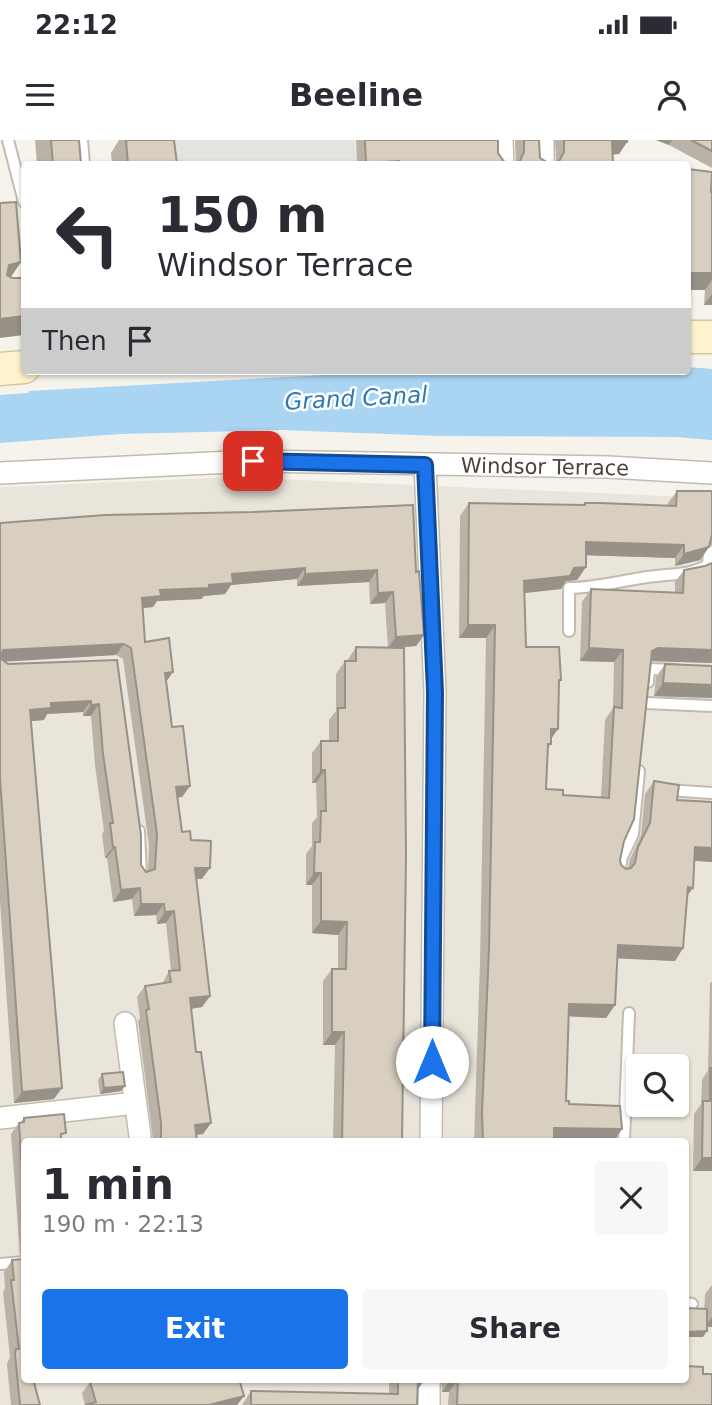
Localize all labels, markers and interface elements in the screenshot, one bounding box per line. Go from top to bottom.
text: 22:12 [35,10,118,40]
icon: menu [21,76,59,114]
text: Beeline [289,76,423,114]
icon: person [653,76,691,114]
text: 150 m [157,187,327,244]
icon: left [42,189,133,280]
text: Windsor Terrace [157,246,413,284]
icon: arrive [121,322,159,360]
text: Then [42,326,107,356]
water label: Grand Canal [284,381,429,415]
pin [223,431,283,491]
icon: arrive [234,442,272,480]
street label: Windsor Terrace [461,454,629,480]
position arrow [395,1025,469,1099]
map controls [626,1054,689,1117]
button: search [626,1054,689,1117]
text: 1 min [42,1160,174,1209]
button: close [594,1161,668,1235]
text: 190 m · 22:13 [42,1211,204,1237]
button: Exit [42,1289,348,1369]
button: Share [362,1289,668,1369]

